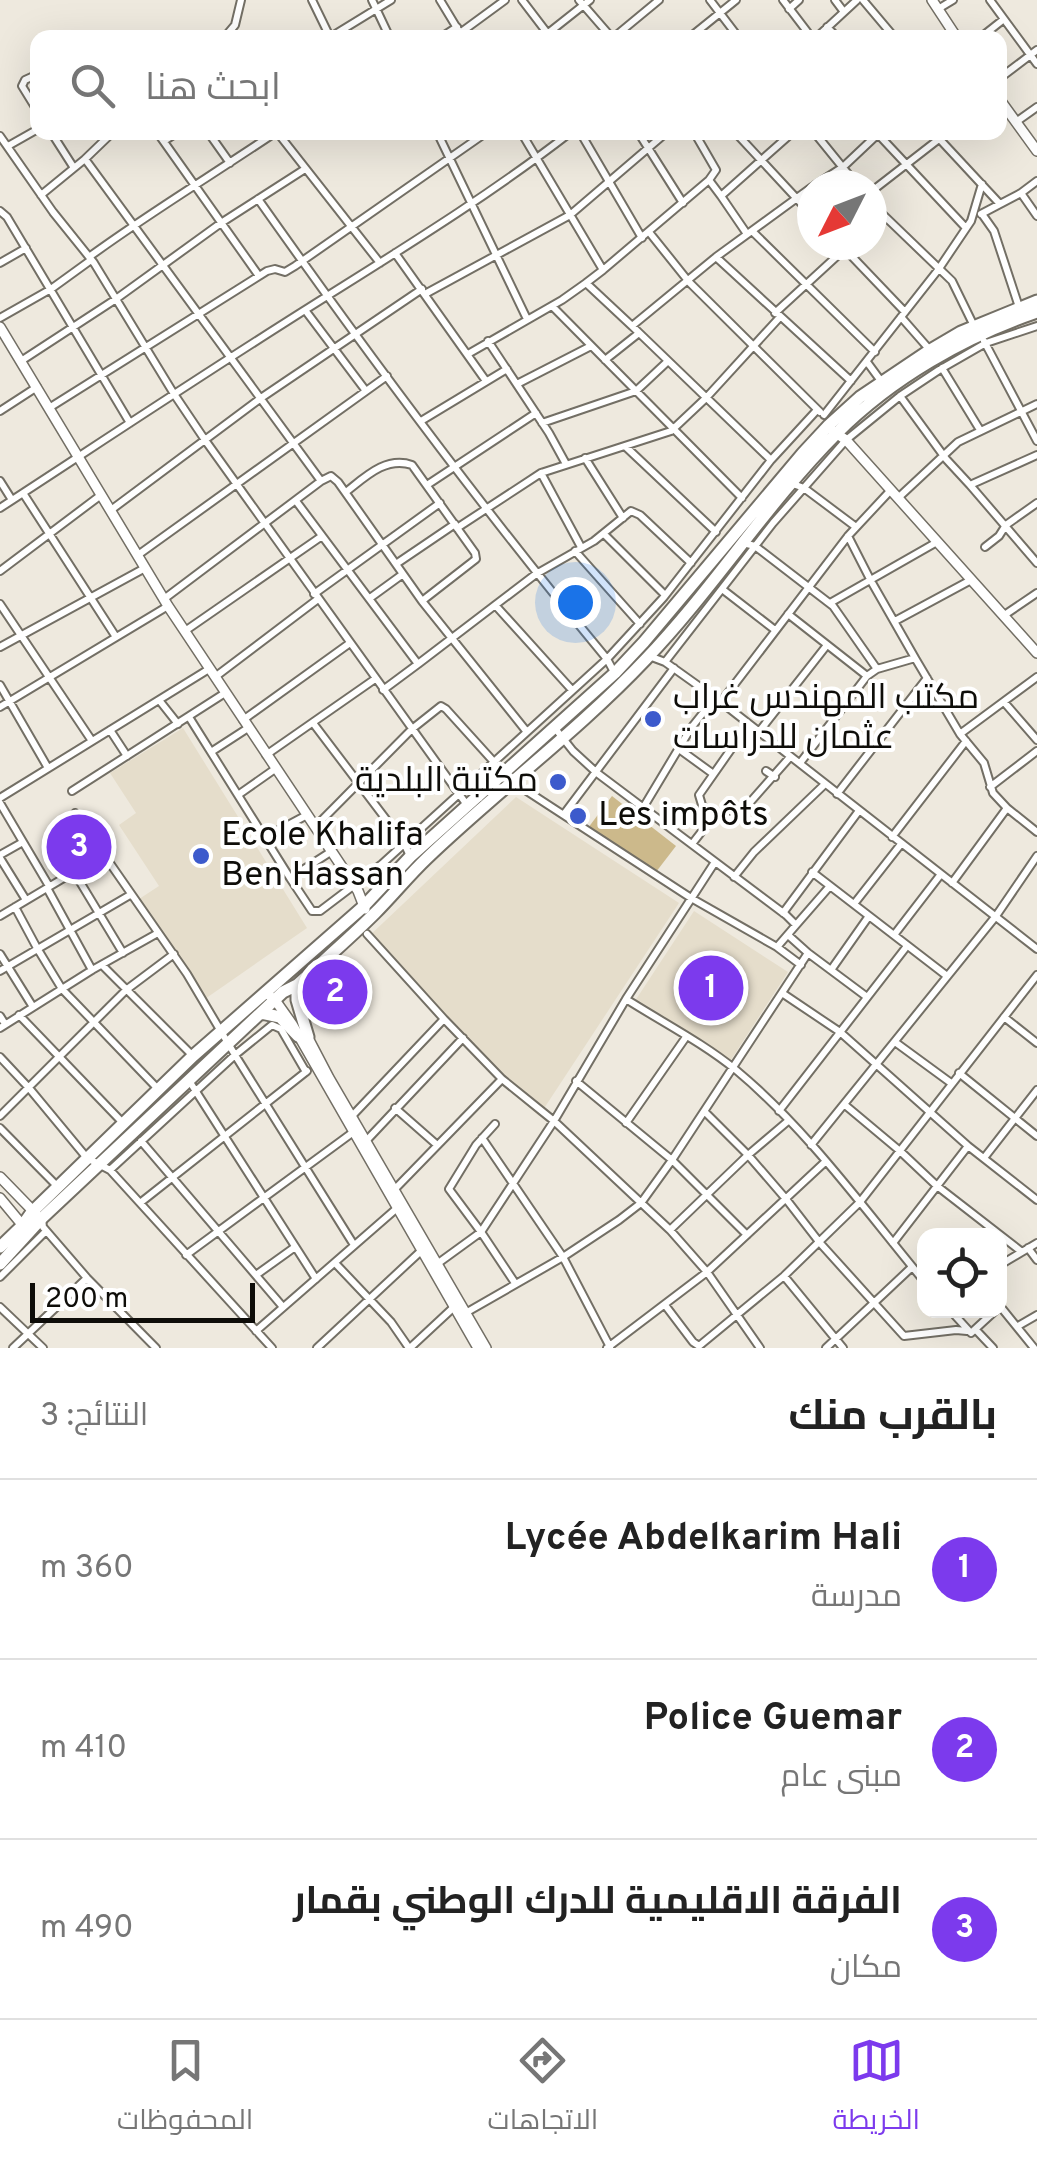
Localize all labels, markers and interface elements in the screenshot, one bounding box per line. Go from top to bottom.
search box [30,30,1007,140]
icon: search [65,58,120,113]
text: ابحث هنا [145,65,281,114]
north arrow [797,170,887,260]
your location [550,577,601,628]
place label: مكتب المهندس غراب عثمان للدراسات [673,677,979,761]
marker: مكتب المهندس غراب عثمان للدراسات [642,708,664,730]
place label: مكتبة البلدية [355,760,538,804]
marker: مكتبة البلدية [547,771,569,793]
place label: Les impôts [598,794,769,838]
marker: Les impôts [567,805,589,827]
pin: 3 [46,810,112,884]
place label: Ecole Khalifa Ben Hassan [221,814,424,898]
marker: Ecole Khalifa Ben Hassan [190,845,212,867]
pin: 1 [678,950,744,1026]
pin: 2 [302,954,368,1030]
map controls [917,1228,1007,1318]
button: locate [917,1228,1007,1318]
scale bar [30,1278,255,1322]
text: 200 m [45,1282,128,1318]
text: بالقرب منك [788,1392,997,1445]
text: النتائج: 3 [40,1397,148,1437]
text: Lycée Abdelkarim Hali [505,1515,902,1564]
text: 360 m [40,1549,134,1589]
text: 1 [958,1549,971,1589]
text: مدرسة [811,1578,902,1618]
text: Police Guemar [644,1695,902,1744]
text: 410 m [40,1729,127,1769]
text: 2 [955,1729,974,1769]
text: مبنى عام [781,1758,902,1798]
text: الفرقة الاقليمية للدرك الوطني بقمار [293,1879,902,1928]
text: 490 m [40,1909,133,1949]
text: 3 [955,1909,974,1949]
text: مكان [830,1949,902,1989]
tab: المحفوظات [117,2033,253,2145]
tab: الاتجاهات [488,2033,598,2145]
tab: الخريطة [833,2033,920,2145]

